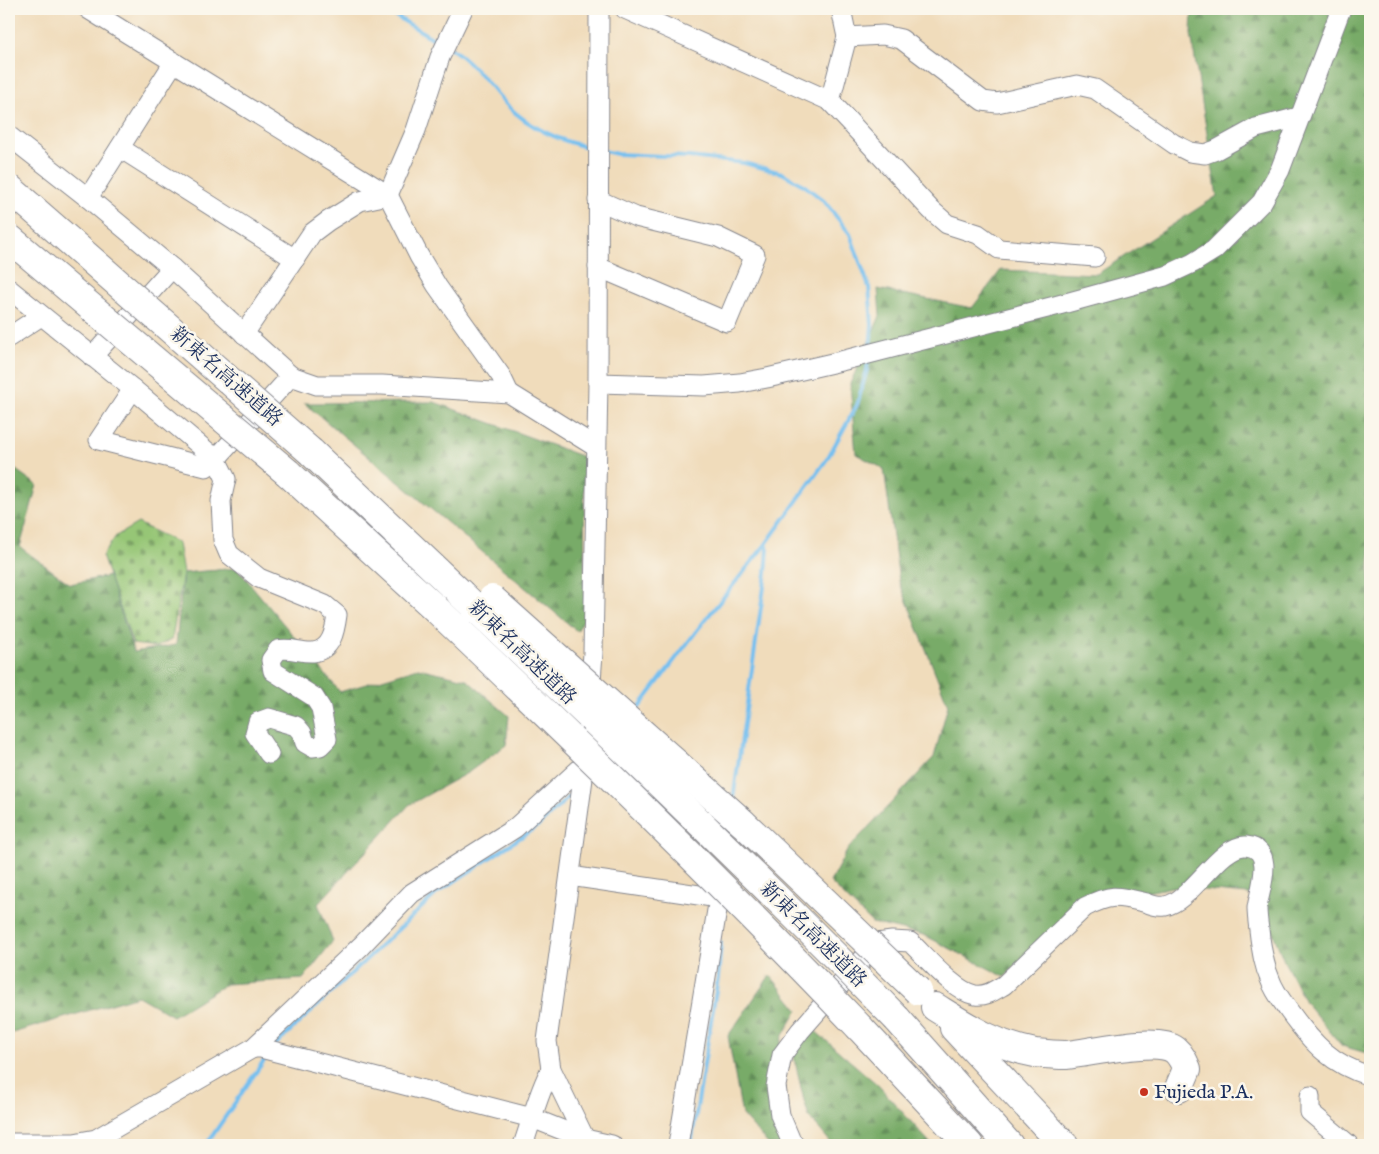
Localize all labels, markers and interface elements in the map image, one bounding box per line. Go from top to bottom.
street label: 新東名高速道路 [165,322,287,432]
street label: 新東名高速道路 [463,595,581,711]
street label: 新東名高速道路 [755,877,871,993]
place label: Fujieda P.A. [1154,1080,1253,1105]
marker: Fujieda P.A. [1138,1086,1150,1098]

